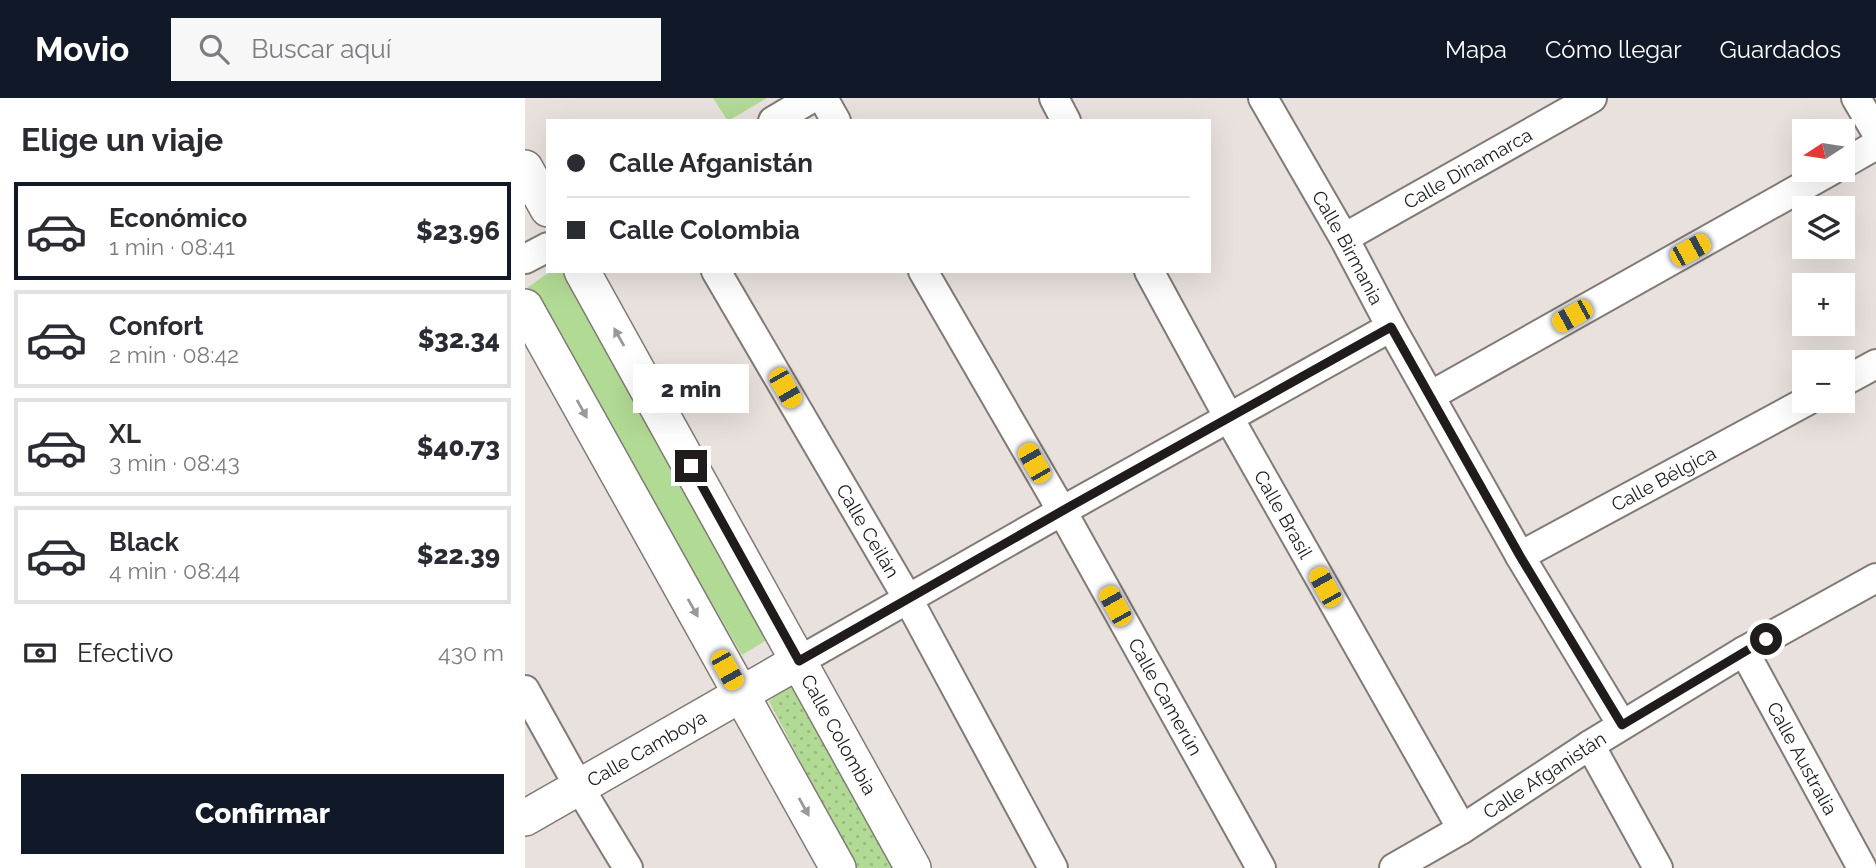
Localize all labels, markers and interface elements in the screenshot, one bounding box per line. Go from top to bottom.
search box [171,18,661,81]
text: Movio [35,30,129,69]
icon: search [195,30,233,68]
text: Buscar aquí [251,34,391,64]
text: Mapa [1445,35,1507,64]
text: Cómo llegar [1545,35,1682,64]
text: Guardados [1720,35,1841,64]
north arrow [1792,119,1855,182]
map controls [1792,119,1855,413]
text: Elige un viaje [21,121,223,158]
street label: Calle Dinamarca [1400,123,1536,213]
text: Calle Afganistán [609,148,813,178]
street label: Calle Birmania [1308,187,1388,308]
button: layers [1792,196,1855,259]
icon: car [25,200,88,263]
text: Económico [109,203,247,233]
text: Calle Colombia [609,215,800,245]
text: $23.96 [416,216,500,246]
car [1667,231,1714,269]
text: 1 min · 08:41 [109,233,235,260]
button: + [1792,273,1855,336]
car [1549,297,1596,335]
icon: car [25,308,88,371]
text: Confort [109,311,203,341]
text: $32.34 [418,324,500,354]
one-way arrow [613,327,625,347]
text: 2 min · 08:42 [109,341,239,368]
button: − [1792,350,1855,413]
callout: 2 min [633,364,749,414]
car [766,365,805,411]
text: 2 min [661,375,721,402]
one-way arrow [576,400,588,419]
icon: car [25,416,88,479]
text: XL [109,419,141,449]
text: $40.73 [417,432,500,462]
car [1015,440,1054,486]
street label: Calle Bélgica [1607,441,1719,516]
text: 3 min · 08:43 [109,449,240,476]
route end [675,450,707,482]
street label: Calle Brasil [1250,466,1318,563]
street label: Calle Ceilán [832,480,904,582]
icon: car [25,524,88,587]
text: Black [109,527,179,557]
text: $22.39 [417,540,500,570]
text: 4 min · 08:44 [109,557,240,584]
car [1306,564,1345,610]
car [1096,583,1135,629]
one-way arrow [687,598,699,618]
route start [1750,623,1782,655]
icon: cash [21,634,59,672]
street label: Calle Camerún [1124,634,1207,759]
text: Efectivo [77,638,174,668]
text: 430 m [438,639,504,666]
car [708,647,747,693]
street label: Calle Colombia [797,670,881,799]
street label: Calle Australia [1763,698,1842,818]
street label: Calle Camboya [583,706,710,791]
street label: Calle Afganistán [1479,727,1610,823]
button: Confirmar [21,774,504,854]
one-way arrow [798,797,810,816]

